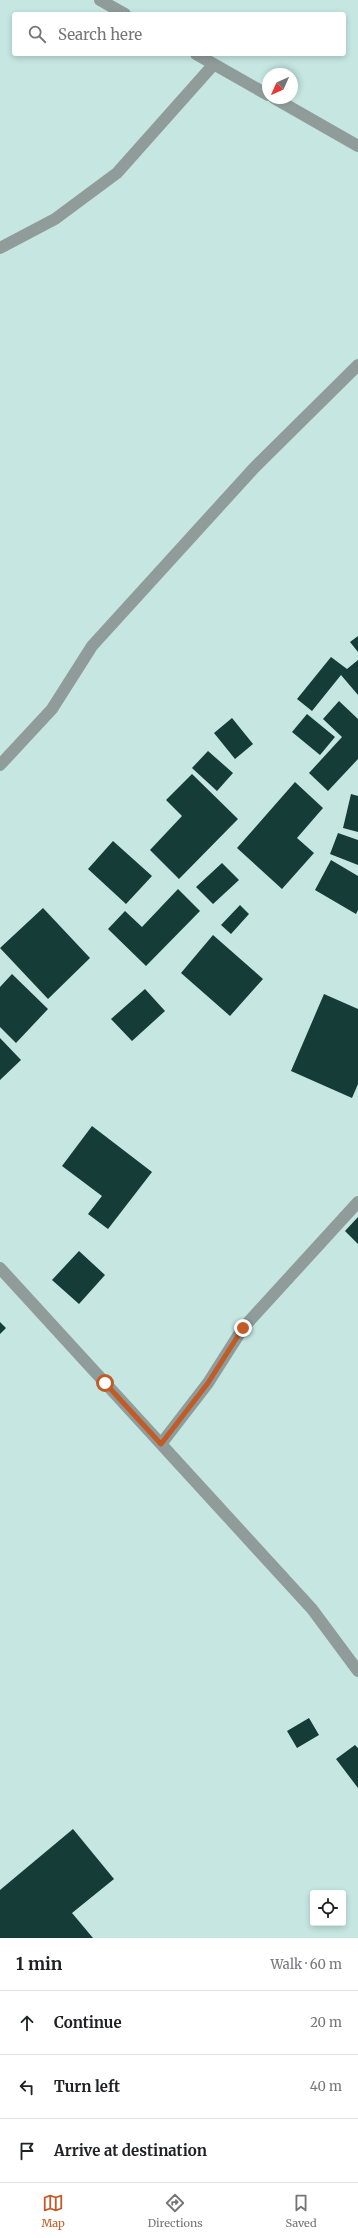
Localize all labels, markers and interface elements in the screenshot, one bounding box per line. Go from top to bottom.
search box [12,12,346,56]
icon: search [26,23,48,45]
text: Search here [58,25,142,44]
north arrow [262,68,298,104]
route end [234,1319,252,1337]
route start [96,1374,114,1392]
map controls [310,1890,346,1926]
button: locate [310,1890,346,1926]
text: 1 min [16,1953,62,1975]
text: Walk · 60 m [270,1956,342,1973]
icon: ahead [16,2012,38,2034]
text: Continue [54,2013,122,2032]
text: 20 m [310,2014,342,2031]
icon: left [16,2076,38,2098]
text: Turn left [54,2077,120,2096]
text: 40 m [310,2078,342,2095]
icon: arrive [16,2140,38,2162]
text: Arrive at destination [54,2141,207,2160]
tab: Map [41,2192,65,2230]
tab: Directions [148,2192,203,2230]
tab: Saved [285,2192,317,2230]

